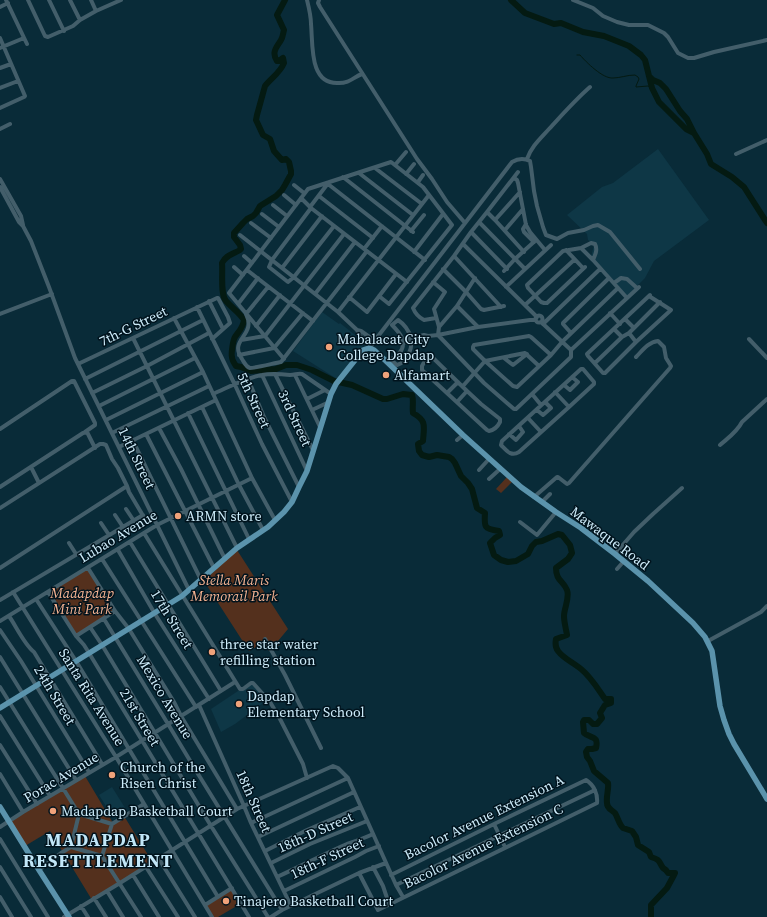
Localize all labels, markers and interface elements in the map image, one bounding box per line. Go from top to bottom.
street label: 7th-G Street [96,301,171,351]
place label: Mabalacat City College Dapdap [337,329,434,365]
marker: Mabalacat City College Dapdap [324,342,334,352]
place label: Alfamart [394,365,450,385]
street label: 5th Street [232,369,276,432]
marker: Alfamart [381,370,391,380]
street label: 3rd Street [273,387,317,450]
street label: 14th Street [113,424,161,493]
street label: Mawaque Road [566,502,654,575]
street label: Lubao Avenue [75,505,161,567]
place label: ARMN store [186,506,262,526]
marker: ARMN store [173,511,183,521]
park label: Stella Maris Memorail Park [189,570,278,606]
park label: Madapdap Mini Park [49,583,114,619]
street label: 17th Street [146,586,198,653]
place label: three star water refilling station [220,634,318,670]
street label: Santa Rita Avenue [54,644,130,750]
marker: three star water refilling station [207,647,217,657]
street label: Mexico Avenue [132,651,198,743]
street label: 24th Street [29,661,81,729]
street label: 21st Street [115,684,165,750]
place label: Dapdap Elementary School [247,686,365,722]
marker: Dapdap Elementary School [234,699,244,709]
street label: Porac Avenue [20,747,102,807]
place label: Church of the Risen Christ [120,757,205,793]
street label: 18th Street [231,767,277,836]
street label: Bacolor Avenue Extension A [401,769,568,864]
marker: Church of the Risen Christ [107,770,117,780]
street label: Bacolor Avenue Extension C [400,799,566,893]
place label: Madapdap Basketball Court [61,801,233,821]
marker: Madapdap Basketball Court [48,806,58,816]
street label: 18th-D Street [274,806,356,858]
district label: MADAPDAP RESETTLEMENT [23,827,173,873]
street label: 18th-F Street [287,832,367,884]
place label: Tinajero Basketball Court [234,891,393,911]
marker: Tinajero Basketball Court [221,896,231,906]

